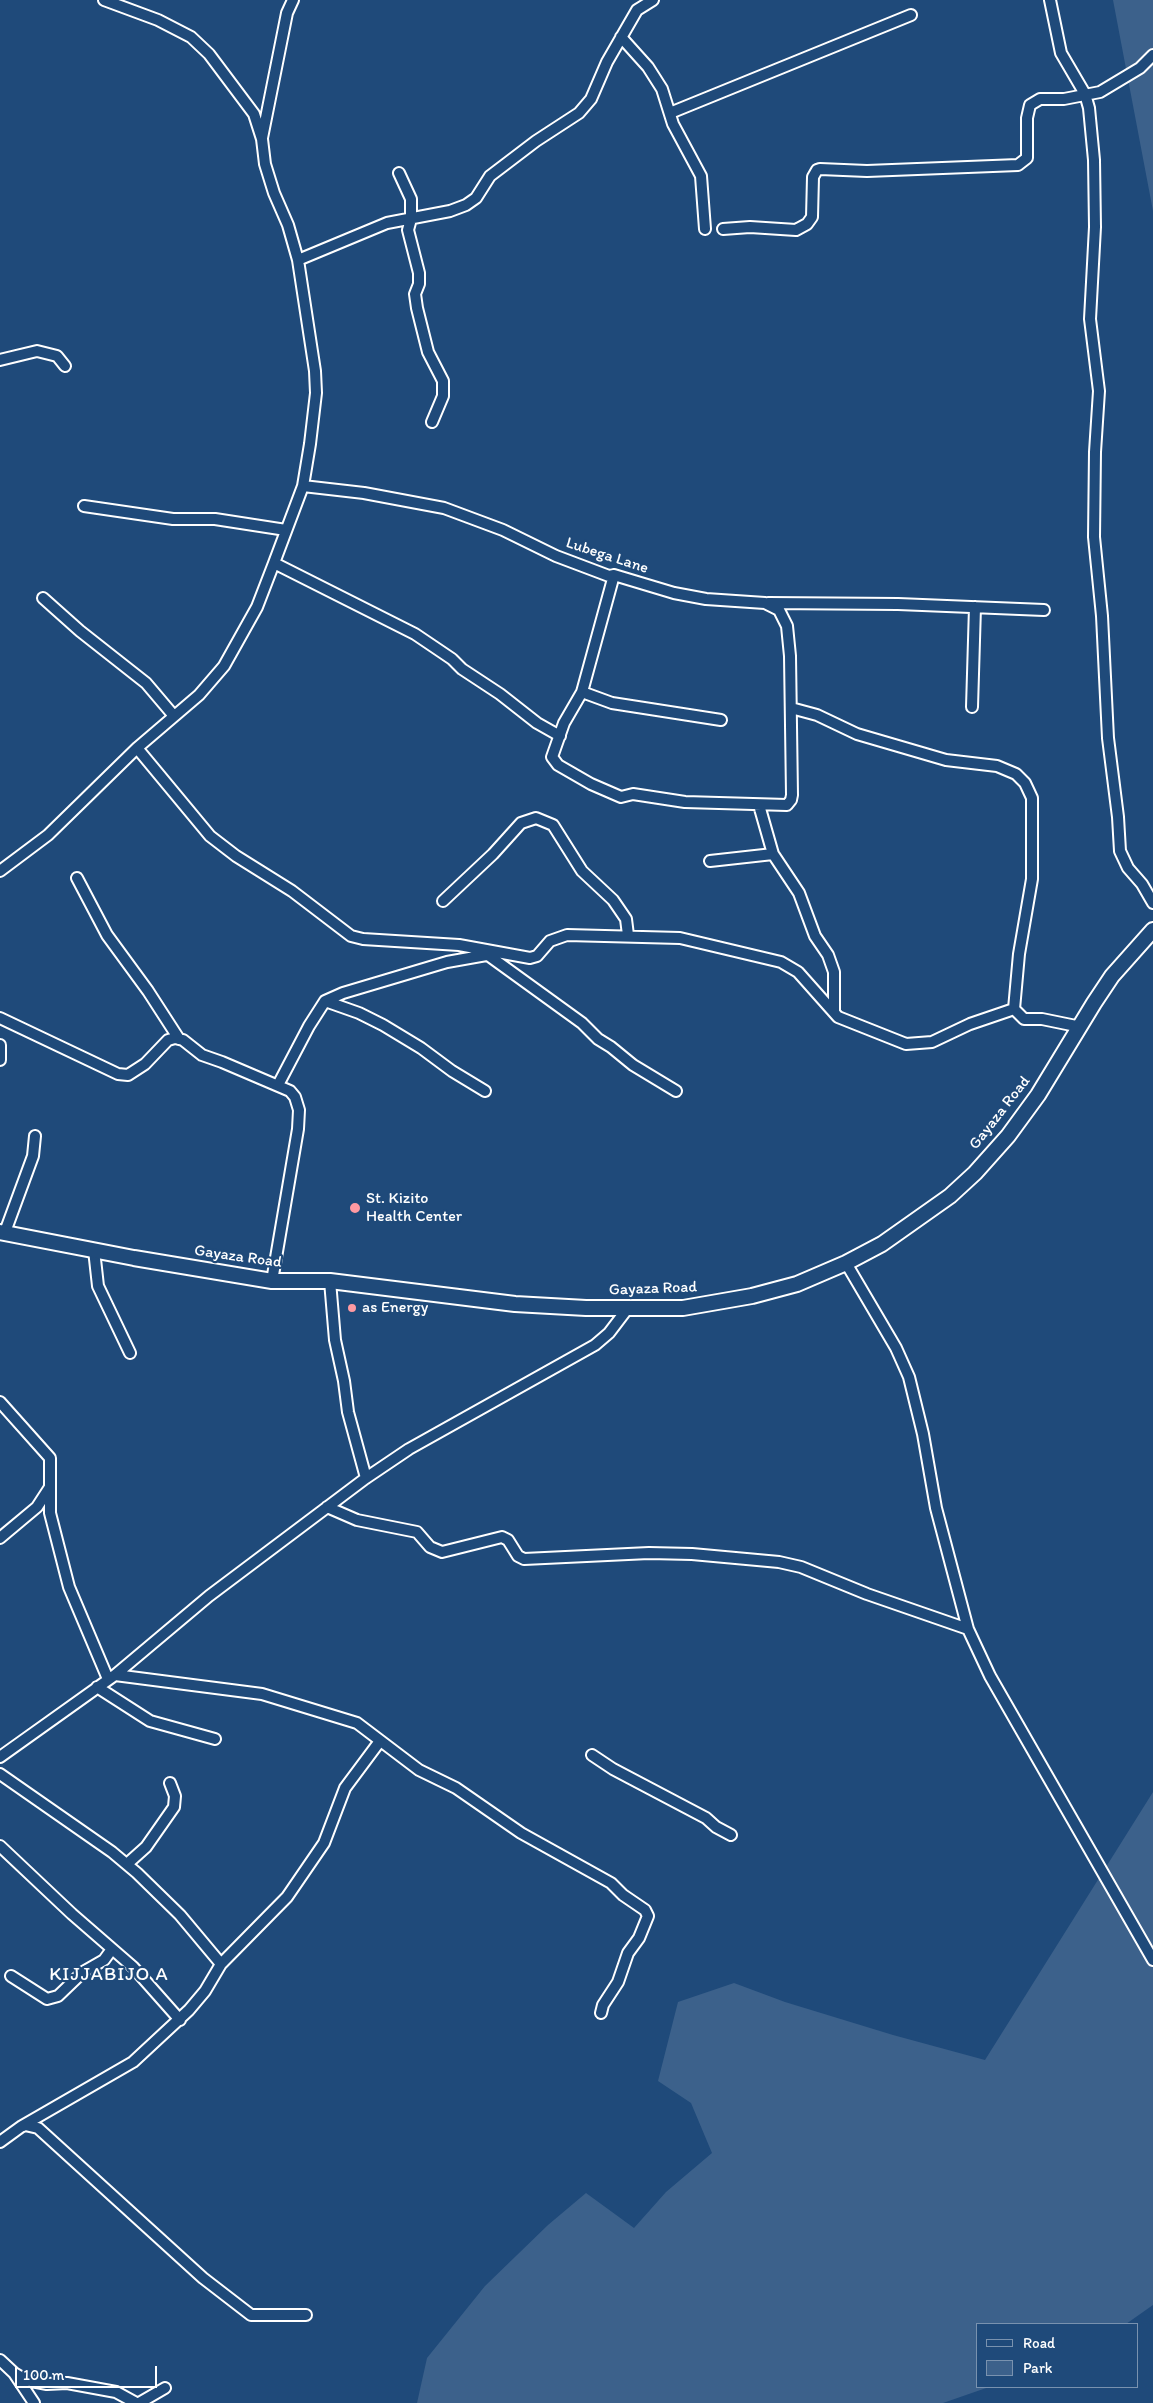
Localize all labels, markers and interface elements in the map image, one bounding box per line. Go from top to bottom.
street label: Lubega Lane [563,534,651,578]
street label: Gayaza Road [965,1072,1035,1154]
place label: St. Kizito Health Center [366,1189,462,1227]
marker: St. Kizito Health Center [348,1201,362,1215]
street label: Gayaza Road [193,1241,283,1273]
street label: Gayaza Road [609,1278,697,1300]
place label: as Energy [362,1298,428,1318]
marker: as Energy [346,1302,358,1314]
district label: KIJJABIJO A [48,1964,170,1986]
legend [976,2323,1138,2388]
text: Road [1023,2334,1055,2352]
scale bar [18,2356,160,2388]
text: Park [1023,2359,1053,2377]
text: 100 m [23,2366,64,2384]

